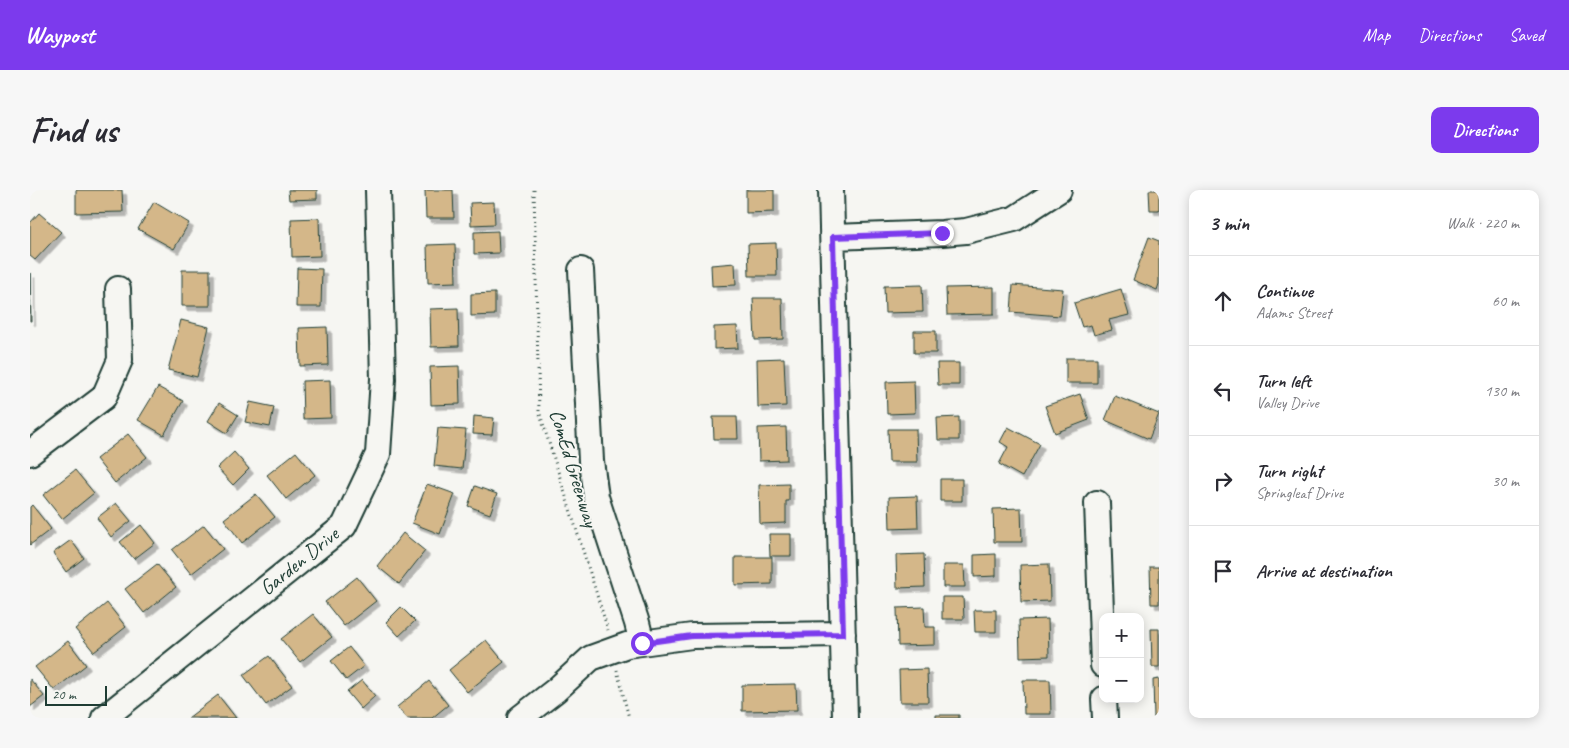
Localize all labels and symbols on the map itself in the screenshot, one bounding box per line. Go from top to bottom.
route end [931,222,954,245]
street label: ComEd Greenway [544,406,605,532]
street label: Garden Drive [254,520,345,601]
route start [631,632,654,655]
scale bar [45,683,108,706]

